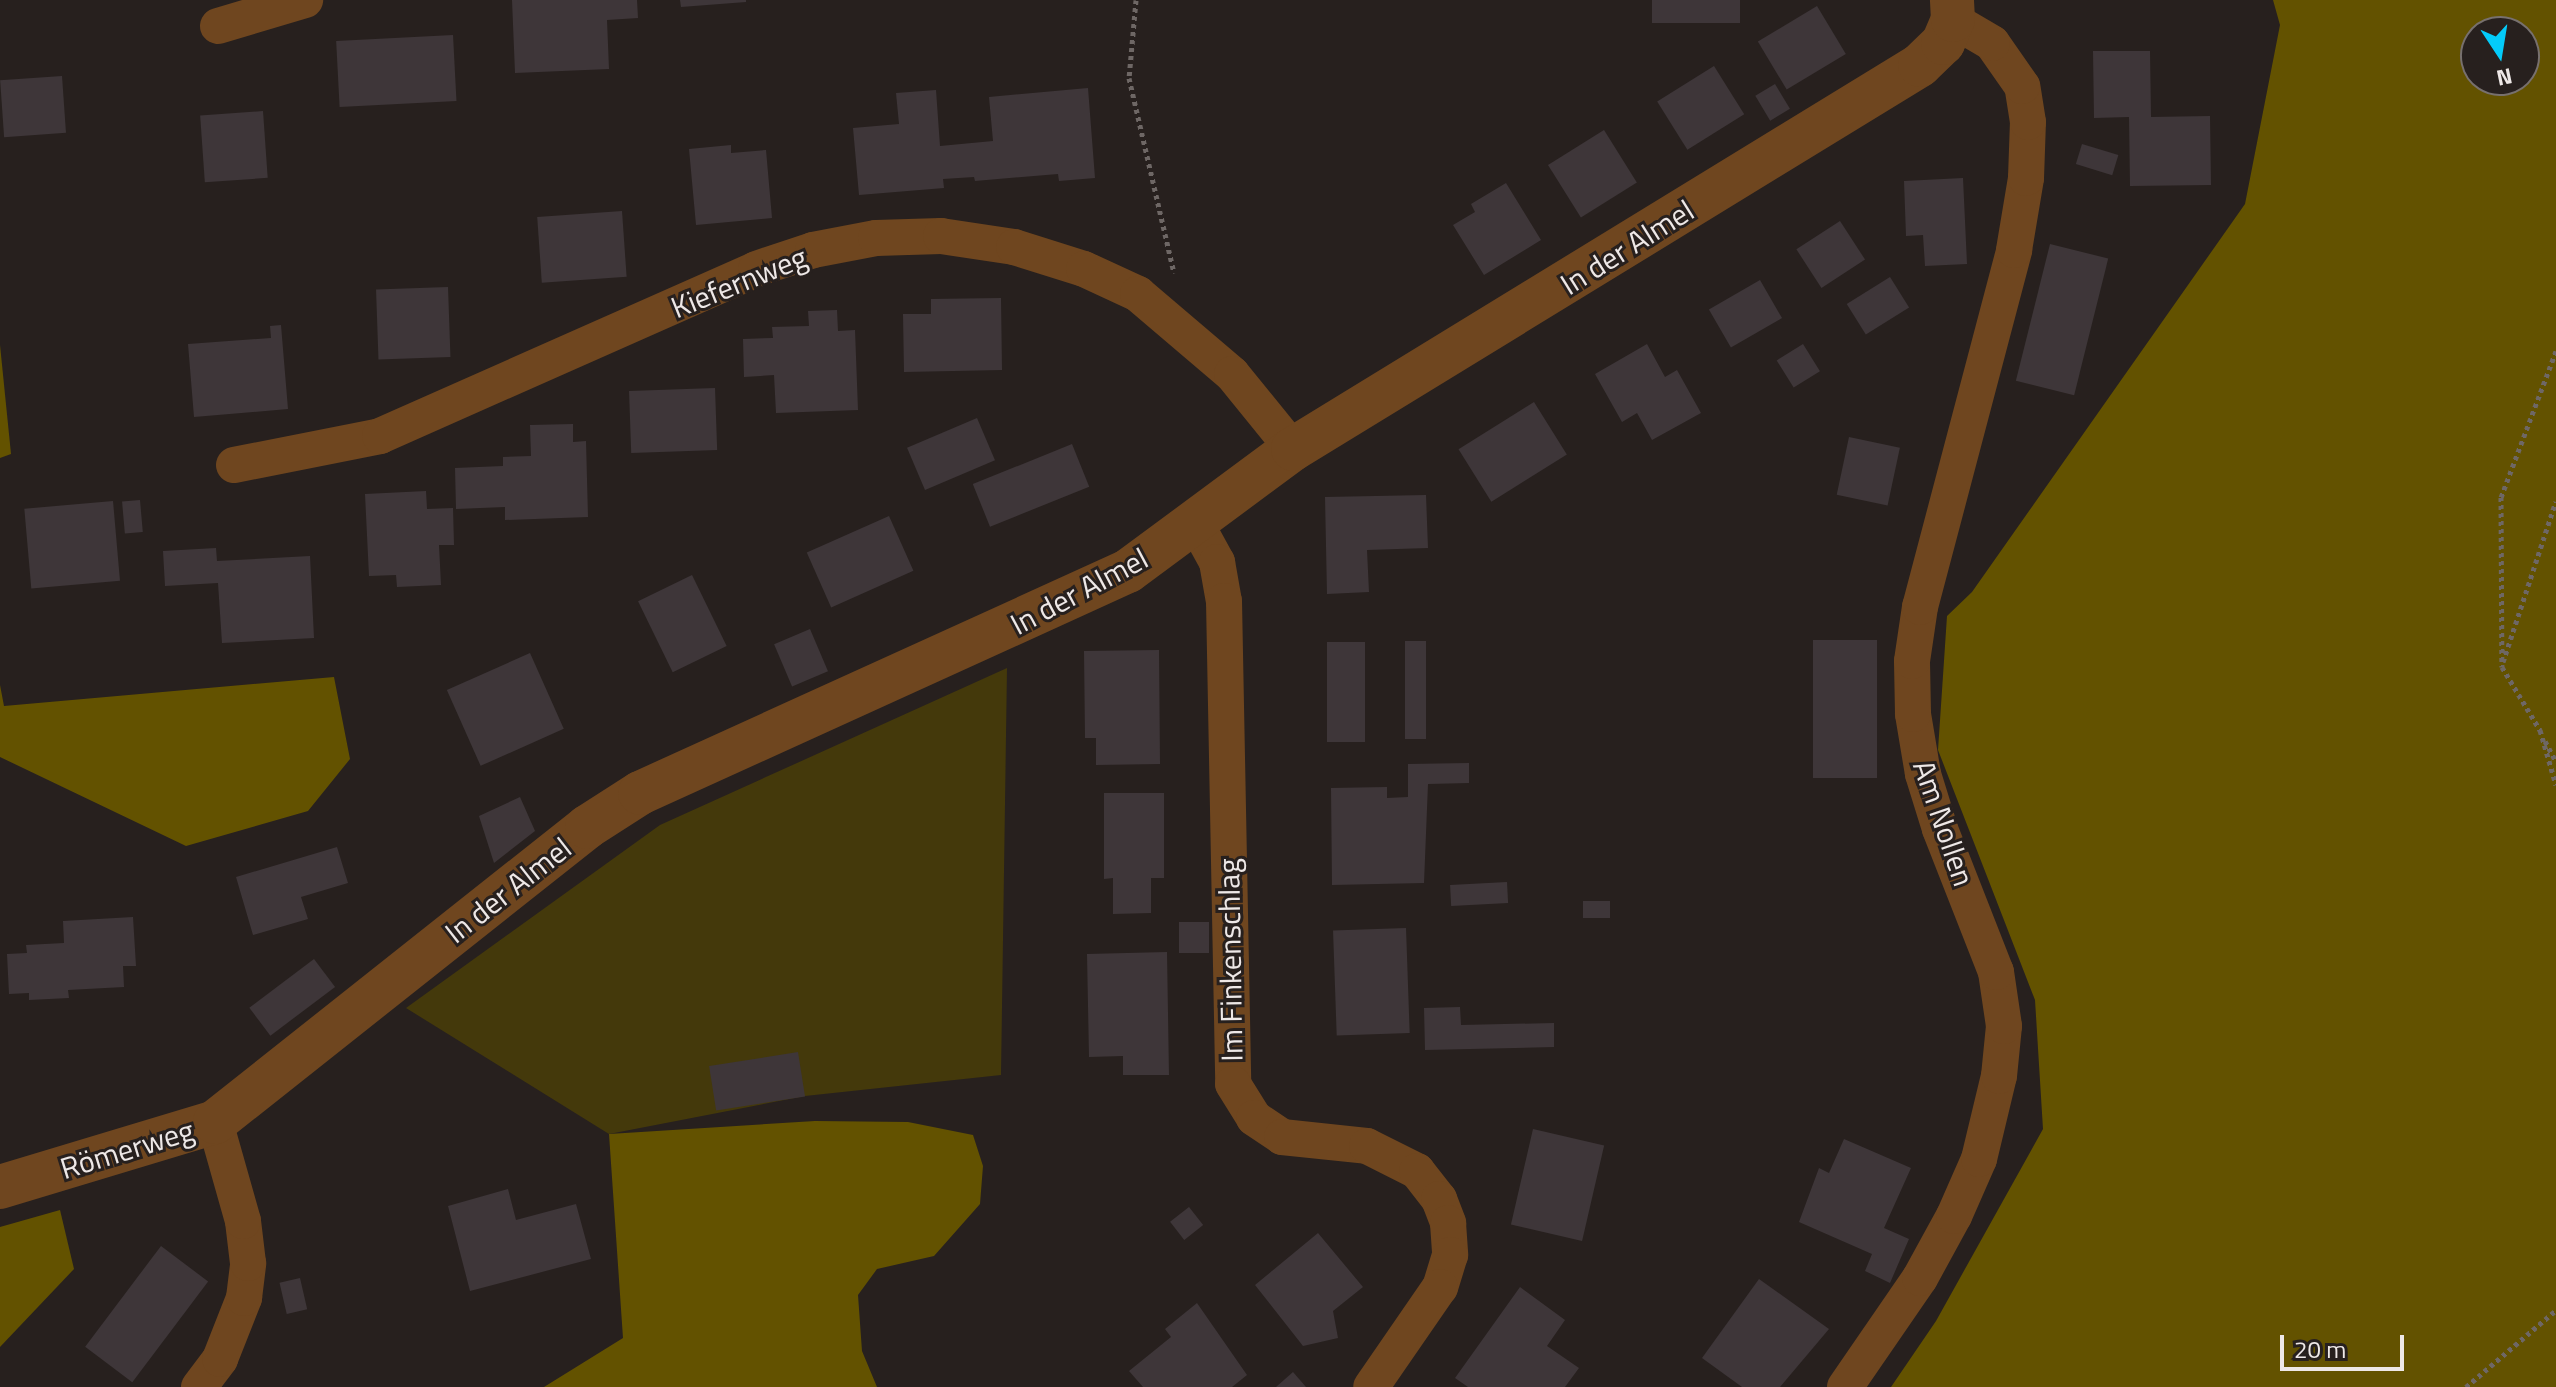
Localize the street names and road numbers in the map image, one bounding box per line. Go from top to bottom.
street label: In der Almel [1554,192,1700,302]
street label: Kiefernweg [666,238,812,326]
street label: In der Almel [1004,540,1154,642]
street label: Am Nollen [1906,755,1982,891]
street label: In der Almel [438,830,578,950]
street label: Im Finkenschlag [1210,858,1250,1062]
street label: Römerweg [56,1112,198,1186]

